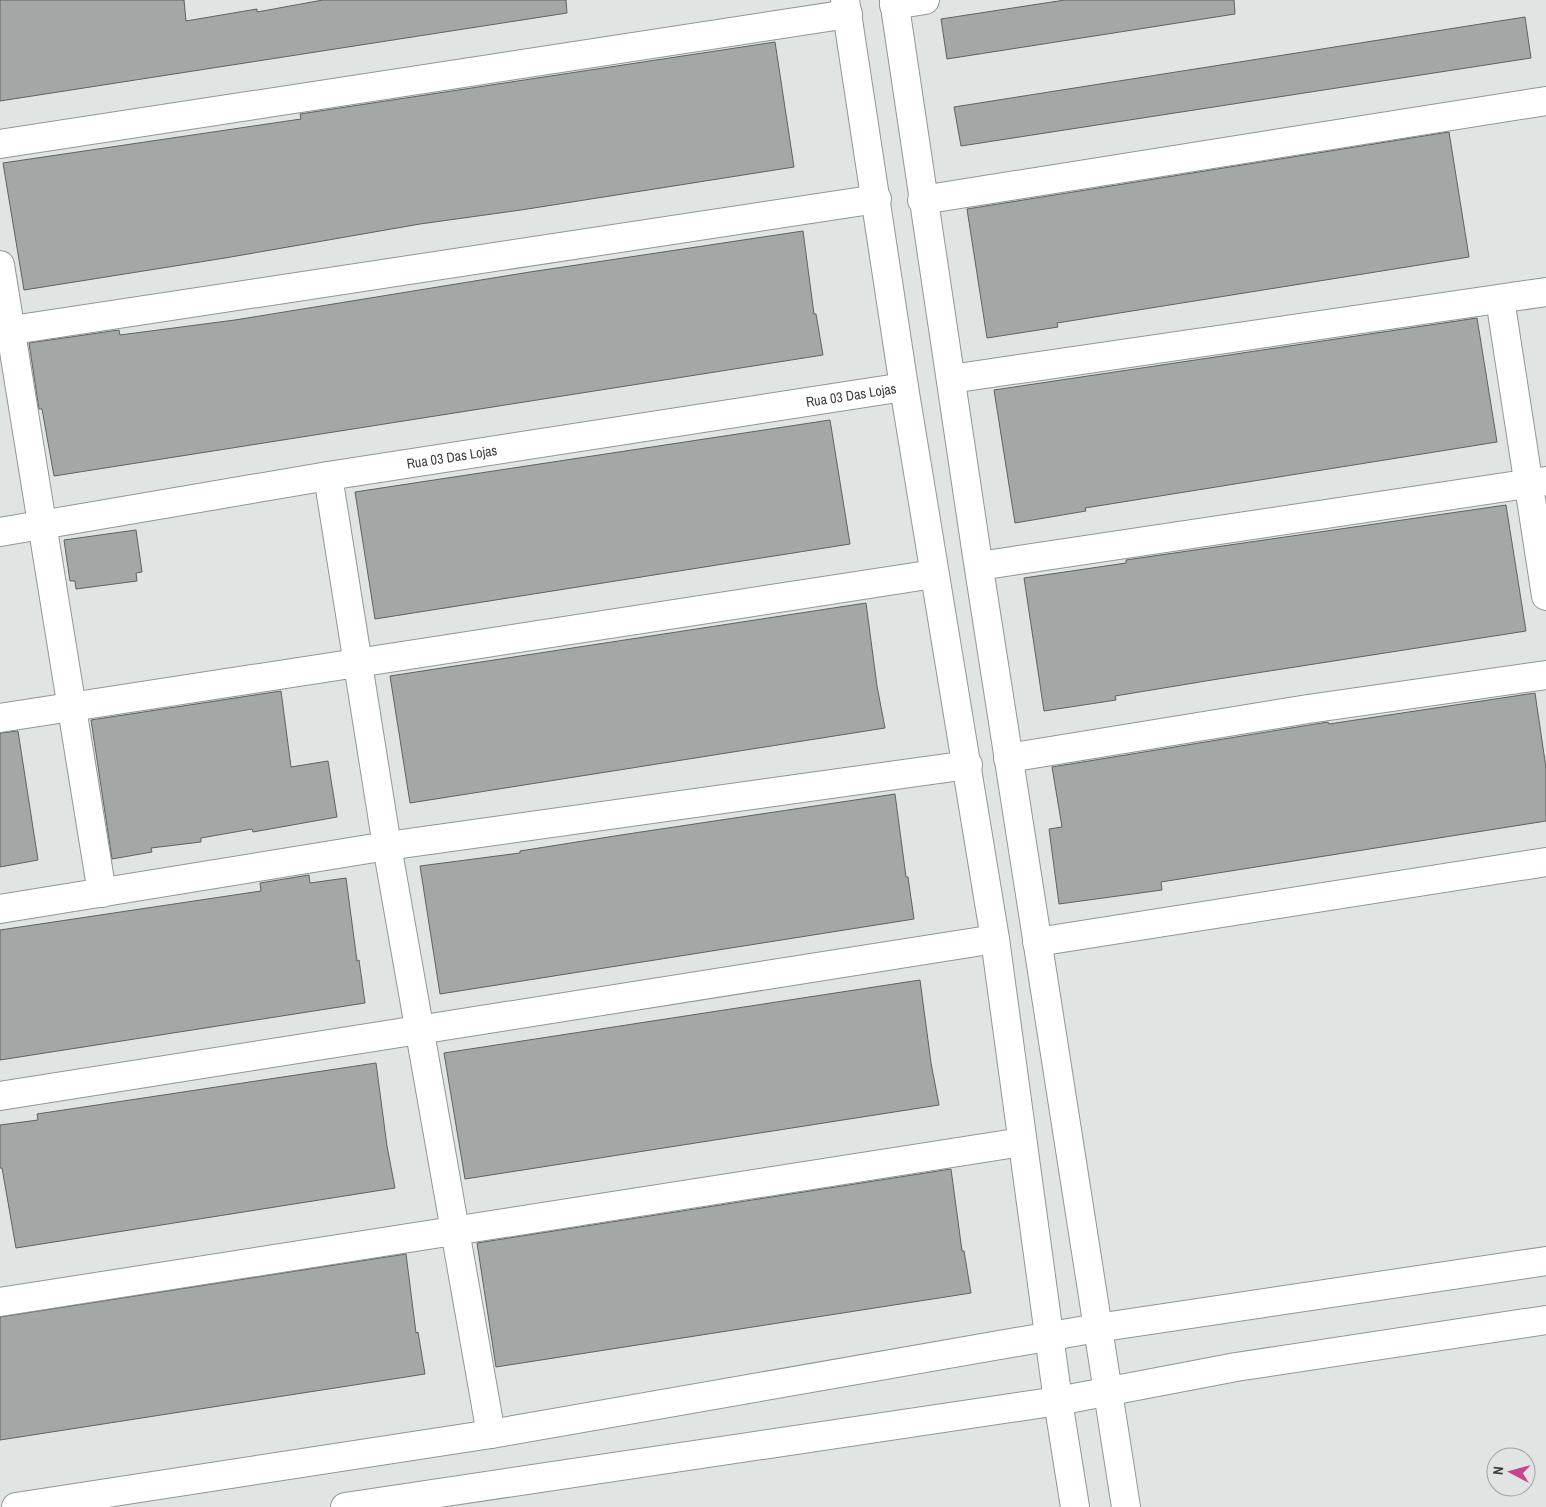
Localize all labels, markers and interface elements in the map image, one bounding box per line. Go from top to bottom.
street label: Rua 03 Das Lojas [805,379,898,411]
street label: Rua 03 Das Lojas [405,441,499,473]
north arrow [1486,1447,1536,1497]
text: N [1489,1466,1507,1476]

